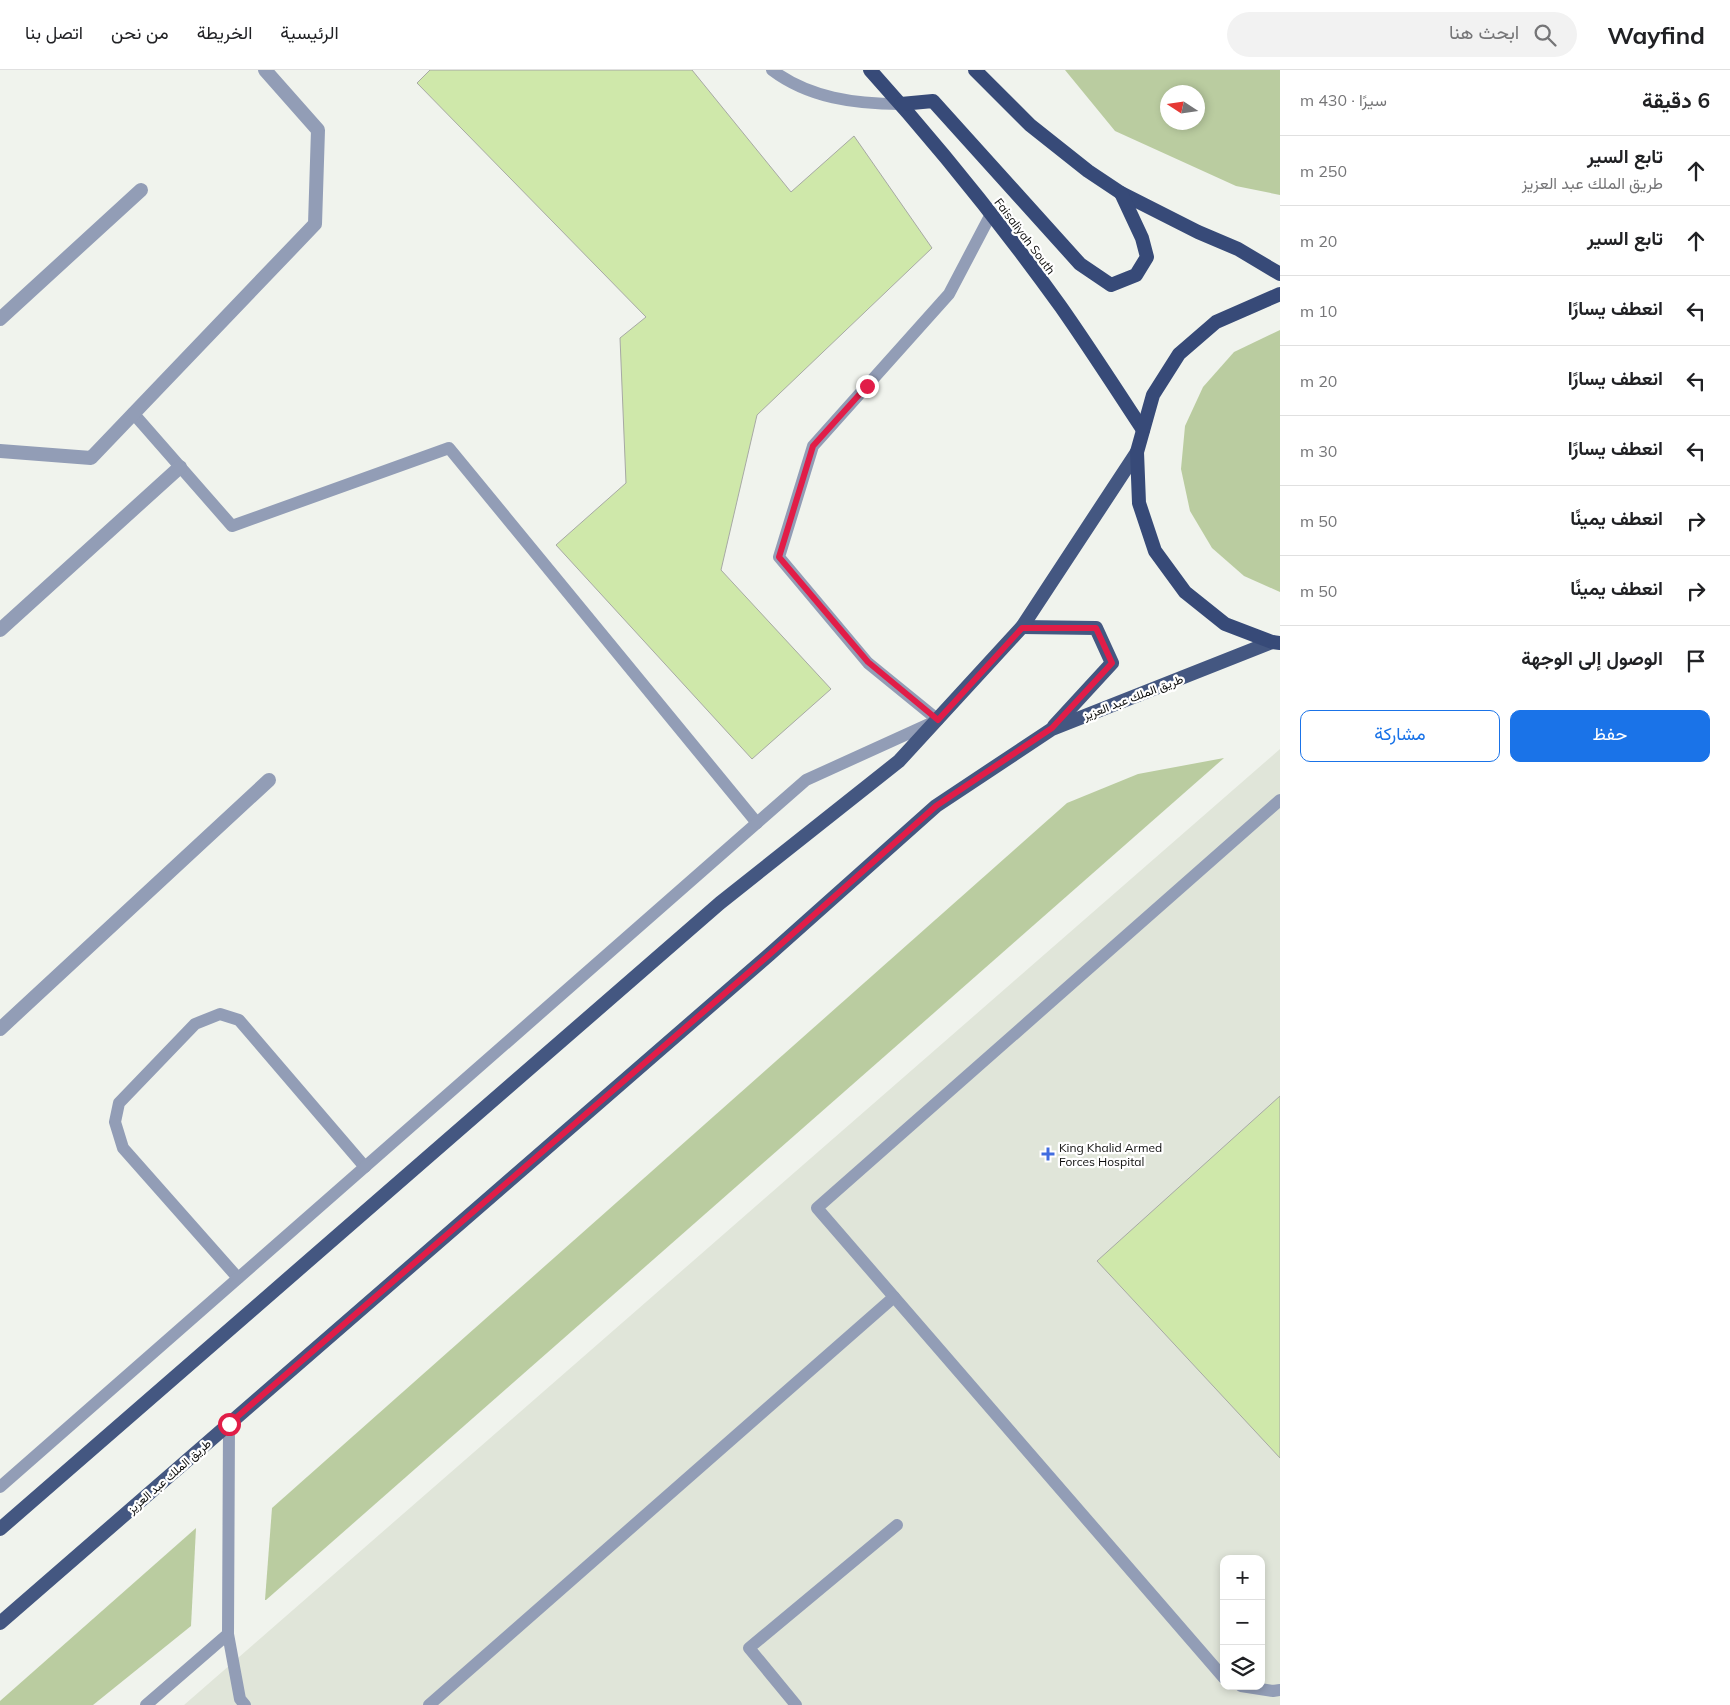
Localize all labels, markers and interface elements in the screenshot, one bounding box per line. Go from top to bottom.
search box [1227,12,1577,57]
text: ابحث هنا [1449,20,1519,44]
text: Wayfind [1607,20,1705,50]
text: اتصل بنا [25,21,83,44]
text: من نحن [111,21,169,44]
text: الخريطة [197,21,252,44]
text: الرئيسية [280,21,339,44]
icon: search [1531,21,1559,49]
north arrow [1160,85,1205,130]
text: 6 دقيقة [1642,87,1710,113]
text: سيرًا · 430 m [1300,90,1387,110]
text: تابع السير [1587,144,1663,168]
icon: ahead [1682,157,1710,185]
text: 250 m [1300,161,1347,181]
text: طريق الملك عبد العزيز [1522,173,1663,193]
street label: Faisaliyah South [991,195,1059,277]
text: تابع السير [1587,226,1663,250]
icon: ahead [1682,227,1710,255]
text: 20 m [1300,231,1337,251]
text: انعطف يسارًا [1568,296,1663,320]
icon: left [1682,297,1710,325]
text: 10 m [1300,301,1337,321]
text: انعطف يسارًا [1568,366,1663,390]
icon: left [1682,367,1710,395]
text: 20 m [1300,371,1337,391]
route end [856,375,879,398]
text: انعطف يسارًا [1568,436,1663,460]
icon: left [1682,437,1710,465]
text: 30 m [1300,441,1337,461]
text: انعطف يمينًا [1570,506,1663,530]
icon: right [1682,507,1710,535]
text: 50 m [1300,511,1337,531]
text: انعطف يمينًا [1570,576,1663,600]
icon: right [1682,577,1710,605]
text: 50 m [1300,581,1337,601]
text: الوصول إلى الوجهة [1521,646,1663,670]
icon: arrive [1682,647,1710,675]
street label: طريق الملك عبد العزيز [1080,671,1186,724]
button: مشاركة [1300,710,1500,762]
button: حفظ [1510,710,1710,762]
place label: King Khalid Armed Forces Hospital [1059,1140,1162,1169]
marker: King Khalid Armed Forces Hospital [1041,1147,1055,1161]
route start [218,1413,241,1436]
street label: طريق الملك عبد العزيز [123,1435,215,1518]
map controls [1220,1555,1265,1690]
button: + [1220,1555,1265,1600]
button: − [1220,1600,1265,1645]
button: layers [1220,1645,1265,1690]

